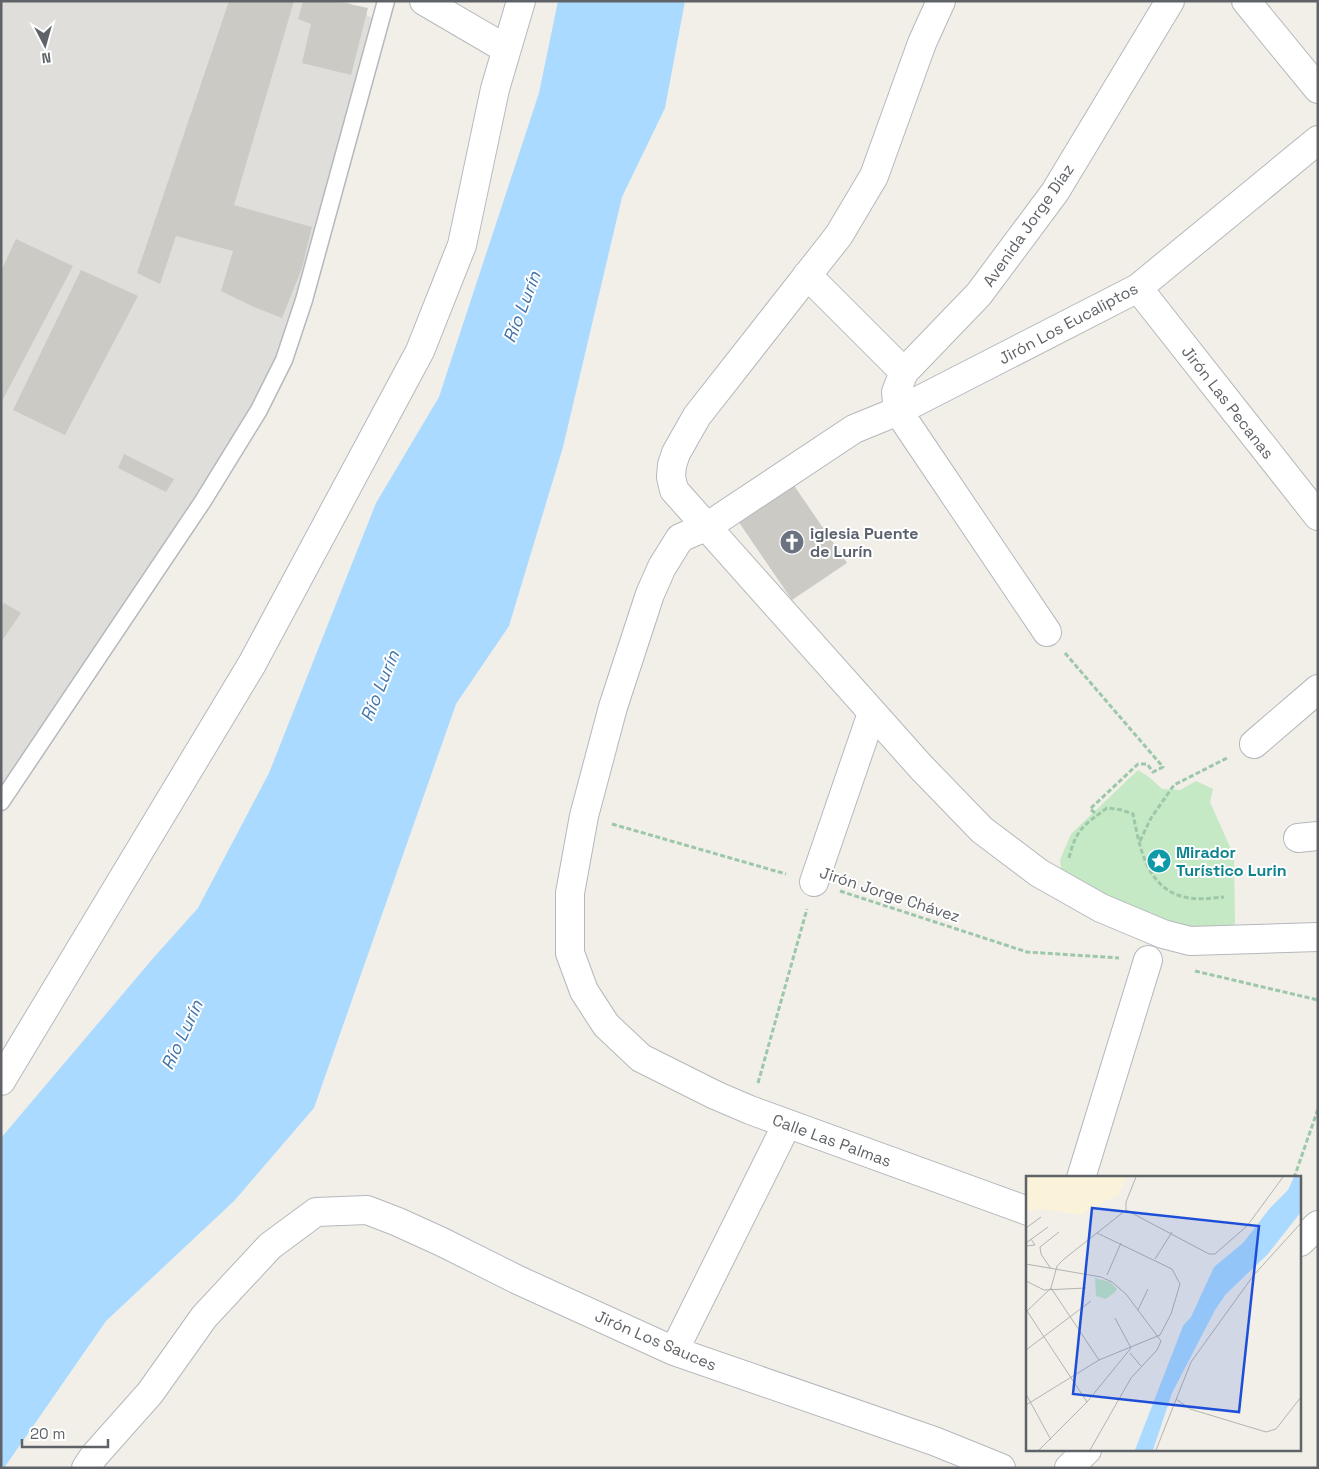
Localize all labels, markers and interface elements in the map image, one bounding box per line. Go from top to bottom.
north arrow [20,20,70,70]
text: N [41,48,52,67]
street label: Avenida Jorge Díaz [978,160,1079,291]
water label: Río Lurín [497,267,546,346]
street label: Jirón Los Eucaliptos [995,278,1142,369]
street label: Jirón Las Pecanas [1177,341,1278,463]
place label: iglesia Puente de Lurín [810,523,919,562]
church icon: iglesia Puente de Lurín [779,529,805,555]
water label: Río Lurín [355,646,405,725]
place label: Mirador Turístico Lurin [1176,842,1287,881]
place icon: Mirador Turístico Lurin [1146,848,1172,874]
street label: Jirón Jorge Chávez [817,862,963,927]
water label: Río Lurín [155,995,208,1073]
street label: Calle Las Palmas [769,1109,894,1172]
inset map [1026,1176,1302,1452]
street label: Jirón Los Sauces [592,1305,720,1376]
scale bar [22,1416,109,1448]
text: 20 m [30,1424,65,1443]

